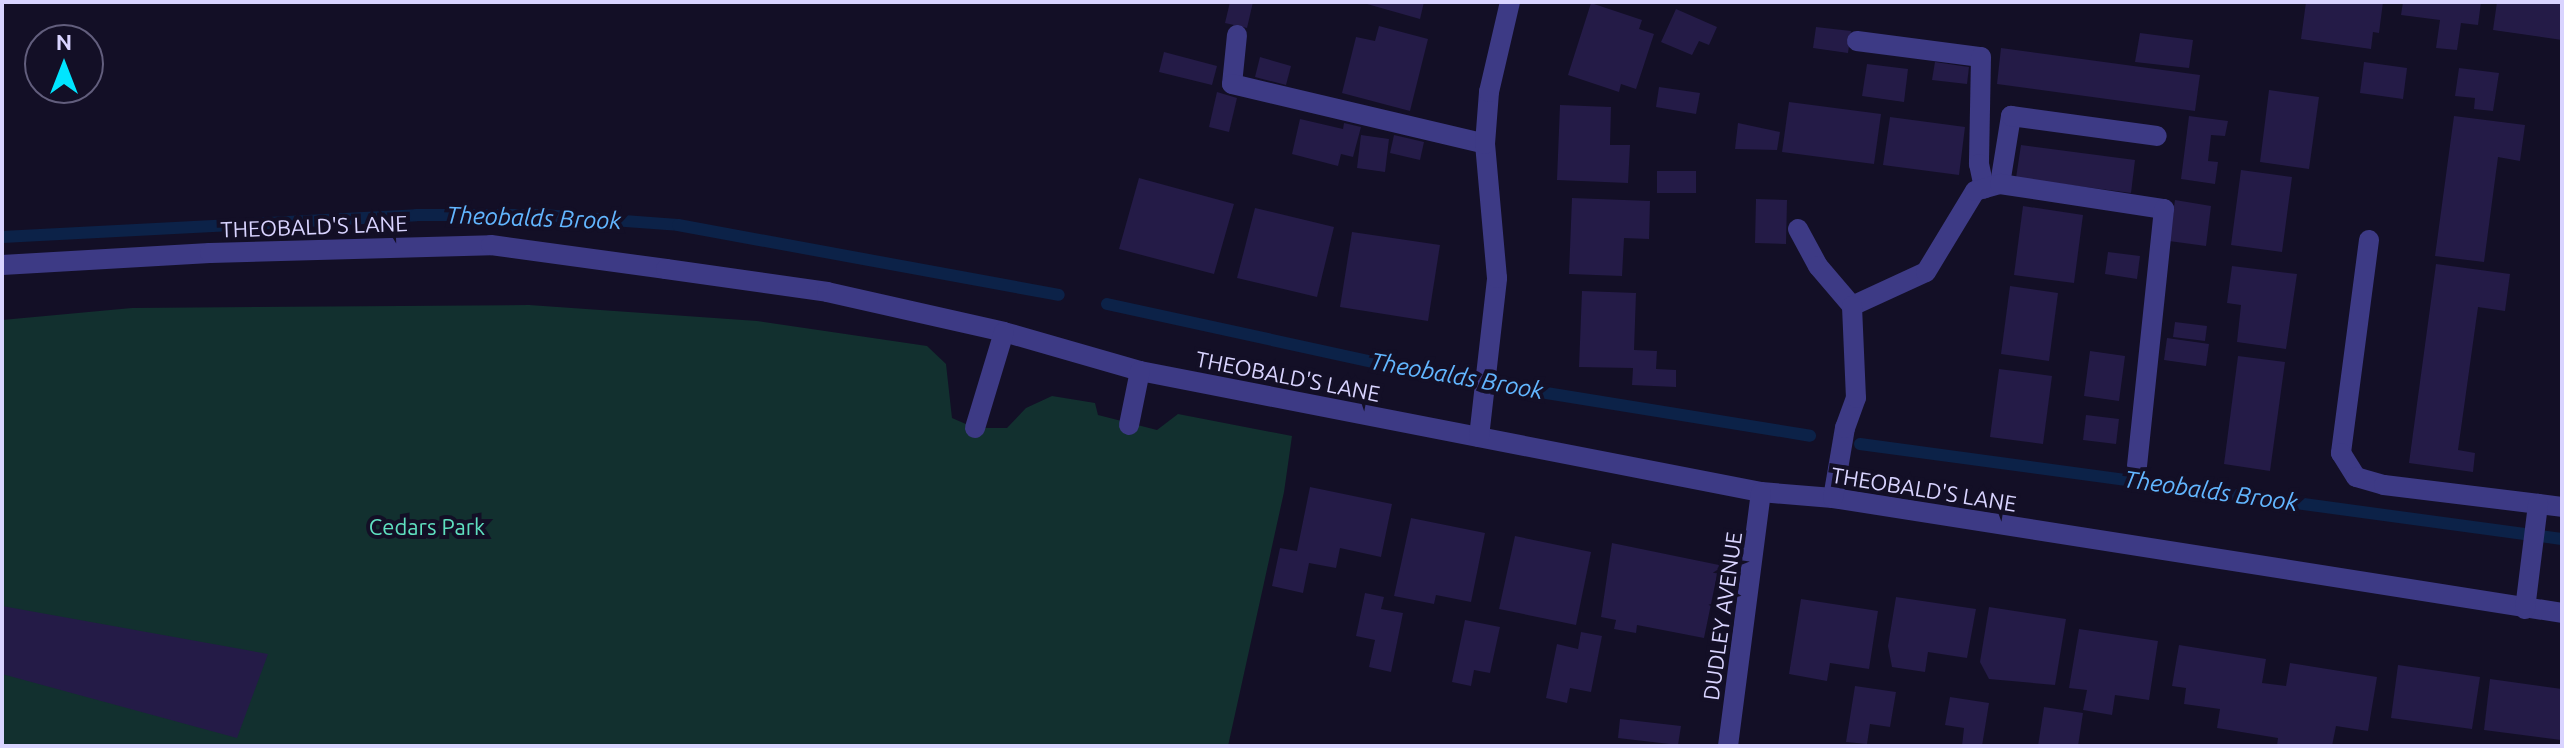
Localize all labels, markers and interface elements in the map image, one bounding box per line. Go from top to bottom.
north arrow [24,24,104,104]
text: N [56,29,72,54]
water label: Theobalds Brook [446,201,622,235]
street label: THEOBALD'S LANE [220,210,408,242]
street label: THEOBALD'S LANE [1194,345,1382,407]
water label: Theobalds Brook [1368,347,1546,405]
street label: THEOBALD'S LANE [1829,461,2019,517]
water label: Theobalds Brook [2122,465,2300,517]
park label: Cedars Park [369,514,485,540]
street label: DUDLEY AVENUE [1697,530,1747,702]

